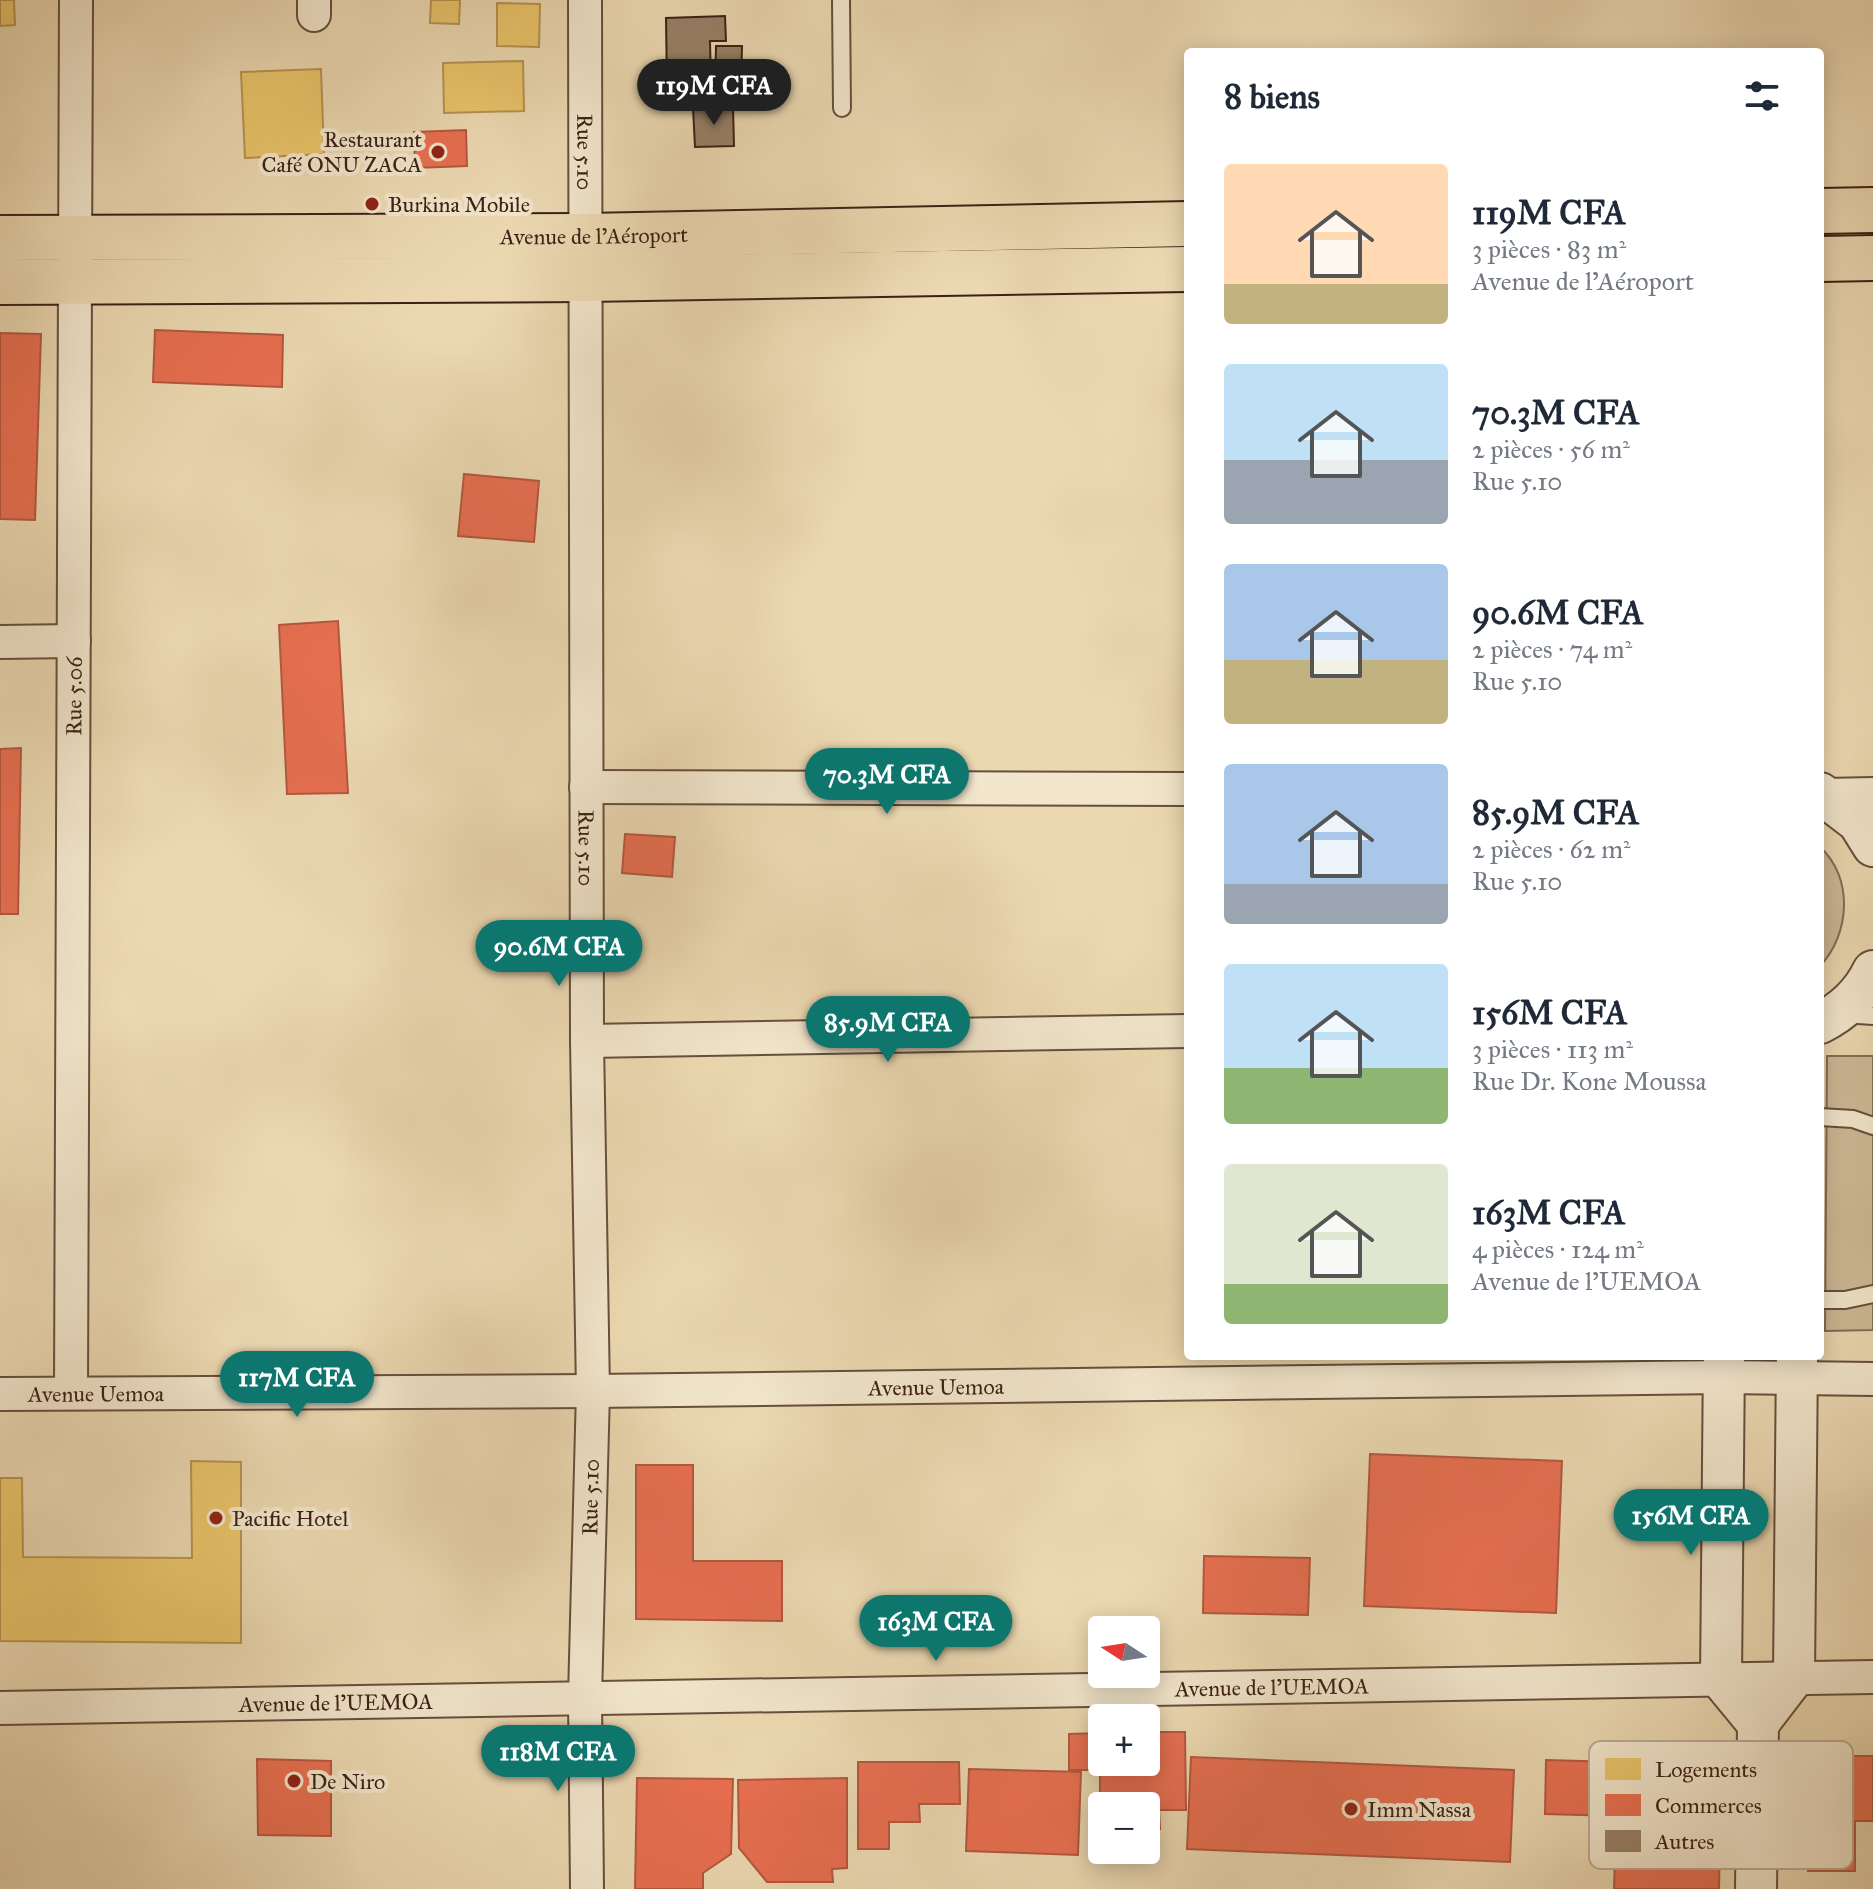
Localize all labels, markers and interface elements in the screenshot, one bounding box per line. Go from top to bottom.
pin: 119M CFA [631,59,797,127]
text: 119M CFA [655,69,773,101]
icon: filters [1740,74,1784,118]
text: 8 biens [1224,76,1320,117]
street label: Rue 5.10 [571,114,598,190]
place label: Restaurant Café ONU ZACA [262,126,422,178]
marker: Restaurant Café ONU ZACA [429,143,447,161]
place label: Burkina Mobile [388,191,530,218]
text: 119M CFA [1472,192,1626,233]
marker: Burkina Mobile [363,195,381,213]
icon: home [1288,196,1384,292]
street label: Avenue de l'Aéroport [499,221,688,250]
text: 3 pièces · 83 m² [1472,233,1626,265]
text: Avenue de l'Aéroport [1472,265,1694,297]
text: 70.3M CFA [1472,392,1640,433]
icon: home [1288,396,1384,492]
text: 2 pièces · 56 m² [1472,433,1630,465]
text: Rue 5.10 [1472,465,1562,497]
text: 90.6M CFA [1472,592,1644,633]
icon: home [1288,596,1384,692]
text: 2 pièces · 74 m² [1472,633,1632,665]
street label: Rue 5.06 [60,656,88,736]
text: Rue 5.10 [1472,665,1562,697]
pin: 70.3M CFA [795,748,979,816]
text: 70.3M CFA [823,758,951,790]
text: 85.9M CFA [1472,792,1639,833]
icon: home [1288,796,1384,892]
street label: Rue 5.10 [573,810,600,886]
text: 2 pièces · 62 m² [1472,833,1631,865]
text: Rue 5.10 [1472,865,1562,897]
pin: 90.6M CFA [467,920,651,988]
text: 90.6M CFA [493,930,625,962]
text: 156M CFA [1472,992,1627,1033]
pin: 85.9M CFA [796,996,980,1064]
icon: home [1288,996,1384,1092]
text: 85.9M CFA [824,1006,952,1038]
text: 3 pièces · 113 m² [1472,1033,1633,1065]
text: Rue Dr. Kone Moussa [1472,1065,1707,1097]
text: 163M CFA [1472,1192,1625,1233]
icon: home [1288,1196,1384,1292]
text: 4 pièces · 124 m² [1472,1233,1644,1265]
text: Avenue de l'UEMOA [1472,1265,1701,1297]
pin: 117M CFA [214,1351,380,1419]
text: 117M CFA [238,1361,356,1393]
street label: Avenue Uemoa [867,1373,1005,1402]
street label: Avenue Uemoa [27,1380,165,1408]
street label: Rue 5.10 [576,1458,605,1536]
pin: 156M CFA [1608,1489,1774,1557]
text: 156M CFA [1632,1499,1750,1531]
place label: Pacific Hotel [232,1505,349,1532]
marker: Pacific Hotel [207,1509,225,1527]
pin: 163M CFA [853,1595,1019,1663]
text: 163M CFA [877,1605,995,1637]
north arrow [1088,1616,1160,1688]
map controls [1088,1616,1160,1864]
street label: Avenue de l'UEMOA [1174,1672,1369,1703]
street label: Avenue de l'UEMOA [238,1688,433,1718]
button: + [1088,1704,1160,1776]
pin: 118M CFA [475,1725,641,1793]
text: 118M CFA [499,1735,617,1767]
legend [1589,1741,1853,1869]
text: Logements [1655,1756,1757,1783]
place label: De Niro [310,1768,385,1795]
marker: De Niro [285,1772,303,1790]
button: − [1088,1792,1160,1864]
text: Commerces [1655,1792,1762,1819]
place label: Imm Nassa [1367,1796,1472,1823]
marker: Imm Nassa [1342,1800,1360,1818]
text: Autres [1654,1828,1714,1855]

